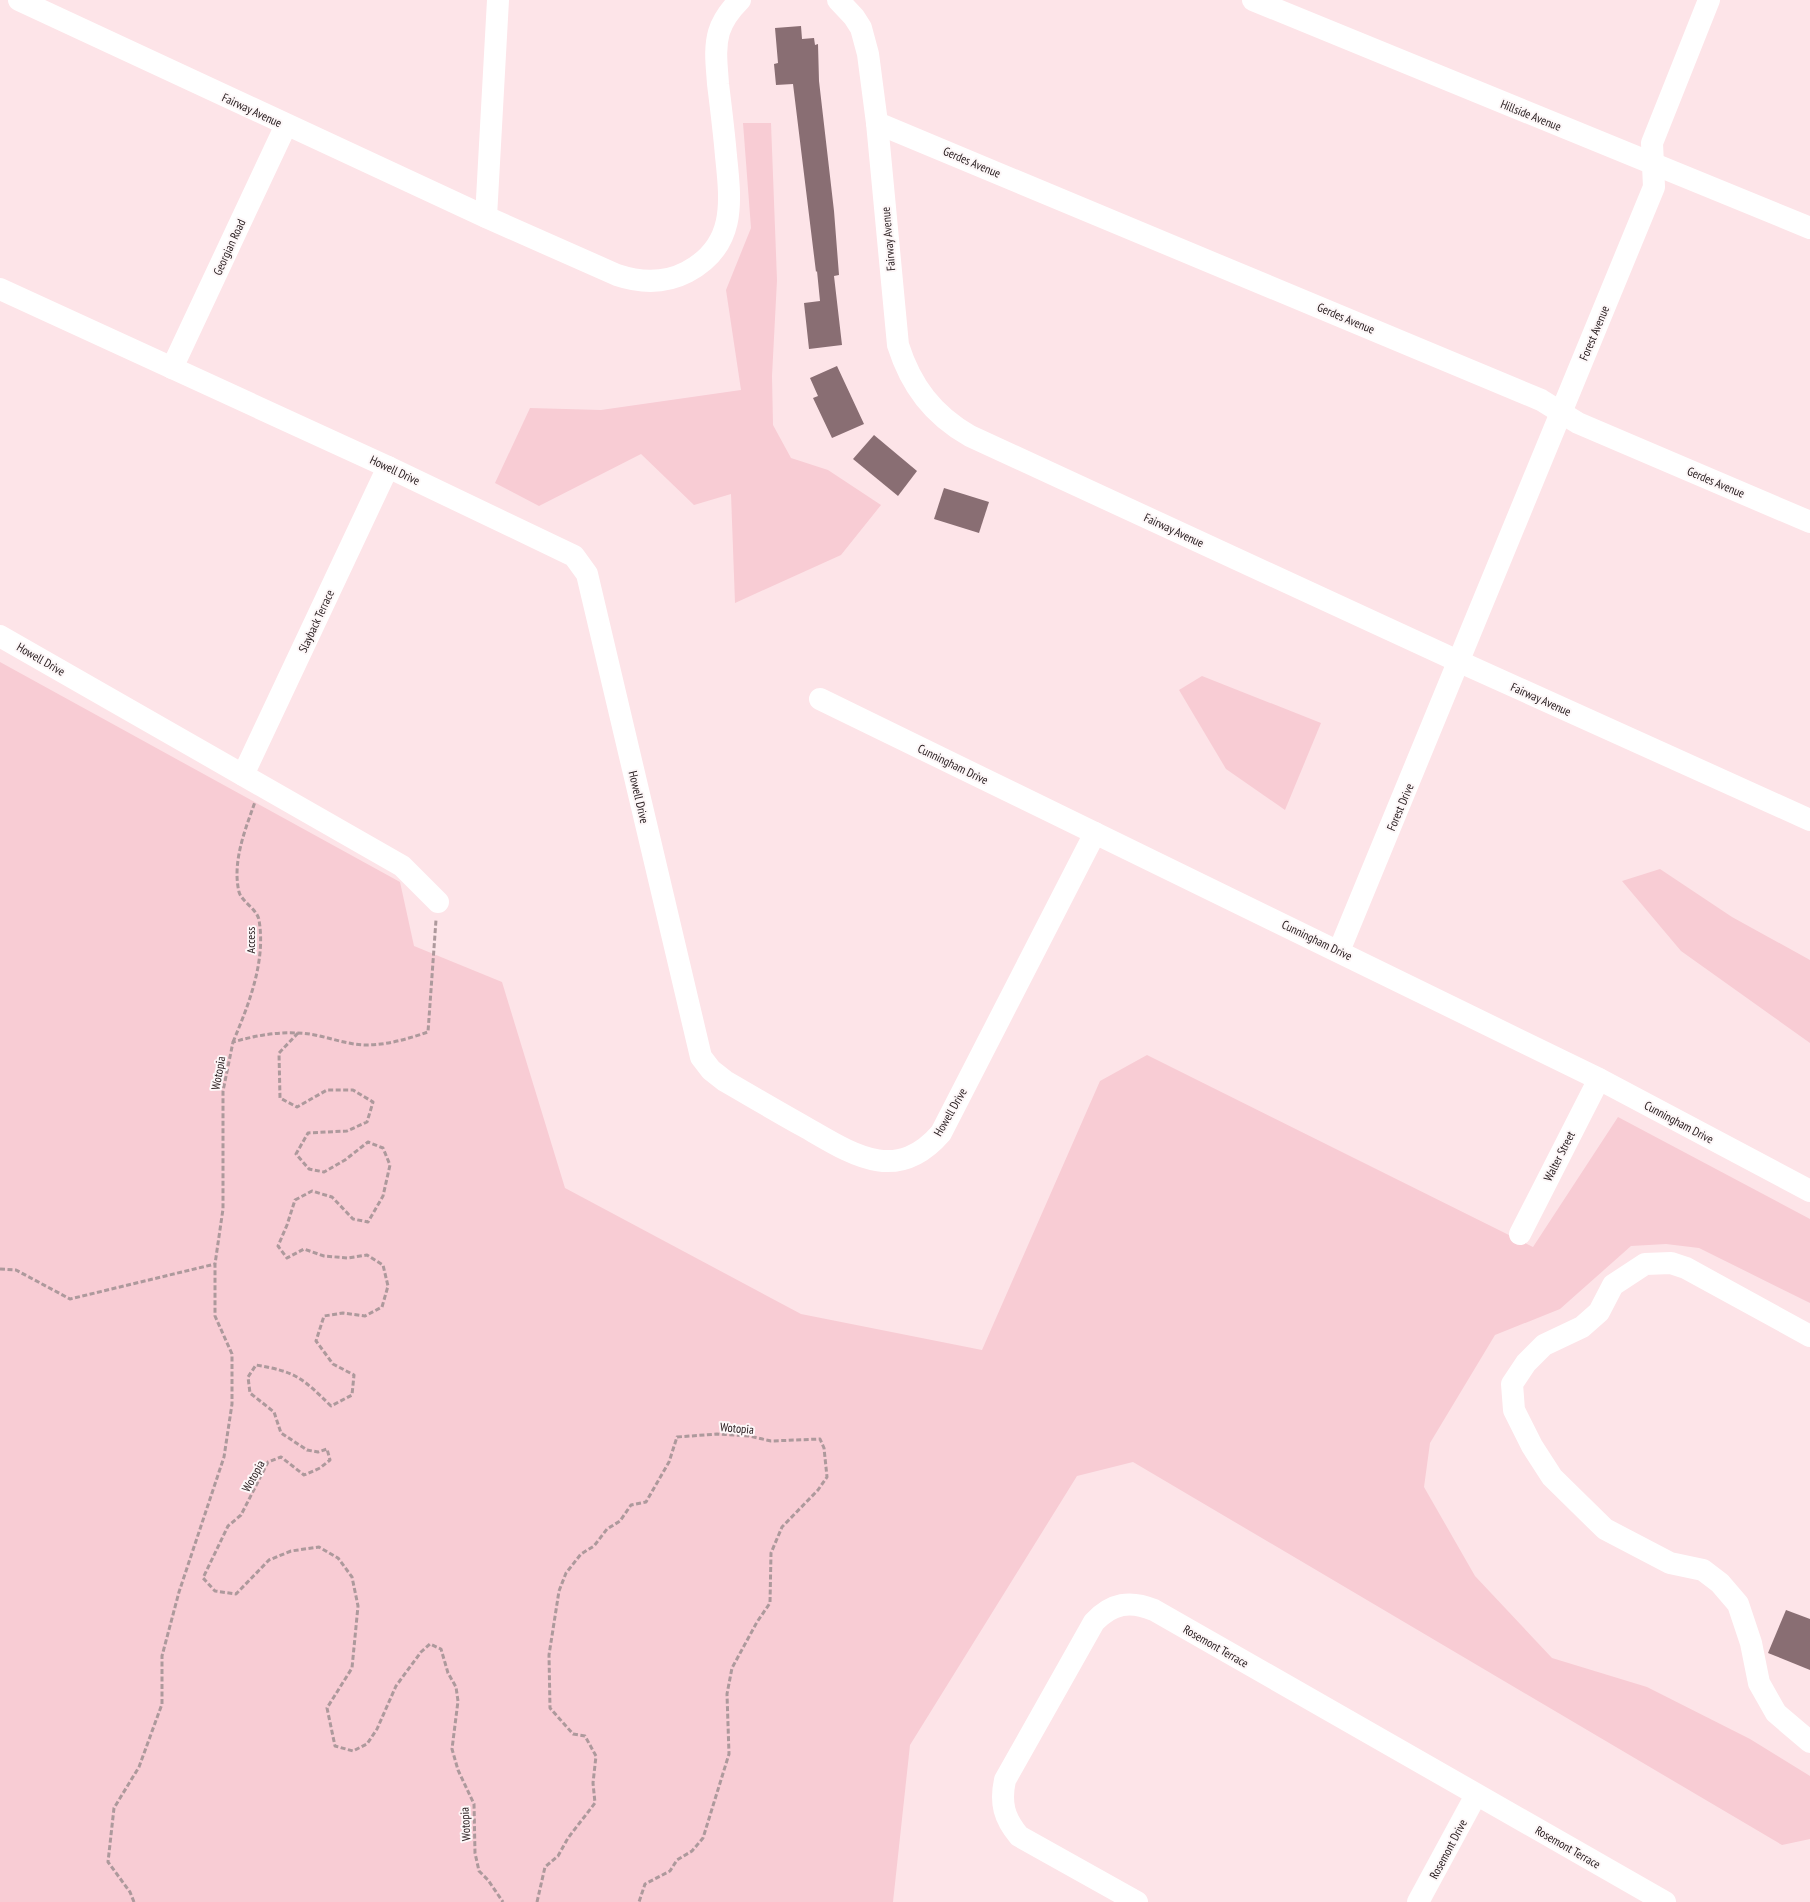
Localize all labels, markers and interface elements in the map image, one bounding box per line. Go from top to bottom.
street label: Fairway Avenue [220,90,284,130]
street label: Hillside Avenue [1499,96,1564,134]
street label: Gerdes Avenue [941,143,1003,181]
street label: Fairway Avenue [878,206,898,272]
street label: Georgian Road [210,217,248,277]
street label: Gerdes Avenue [1315,299,1377,337]
street label: Forest Avenue [1576,303,1612,363]
street label: Howell Drive [368,452,422,488]
street label: Gerdes Avenue [1685,463,1747,501]
street label: Fairway Avenue [1142,510,1206,550]
street label: Slayback Terrace [295,587,337,655]
street label: Howell Drive [14,639,68,679]
street label: Fairway Avenue [1509,679,1573,719]
street label: Cunningham Drive [915,741,991,787]
street label: Howell Drive [626,769,652,825]
street label: Forest Drive [1383,781,1417,833]
street label: Cunningham Drive [1279,917,1355,963]
street label: Access [243,927,258,953]
street label: Wotopia [208,1055,228,1091]
street label: Howell Drive [930,1085,970,1139]
street label: Cunningham Drive [1642,1097,1716,1147]
street label: Walter Street [1540,1128,1578,1184]
street label: Wotopia [719,1419,755,1437]
street label: Wotopia [238,1457,268,1494]
street label: Rosemont Terrace [1181,1621,1251,1671]
street label: Wotopia [457,1807,473,1841]
street label: Rosemont Drive [1426,1817,1470,1881]
street label: Rosemont Terrace [1533,1822,1603,1872]

